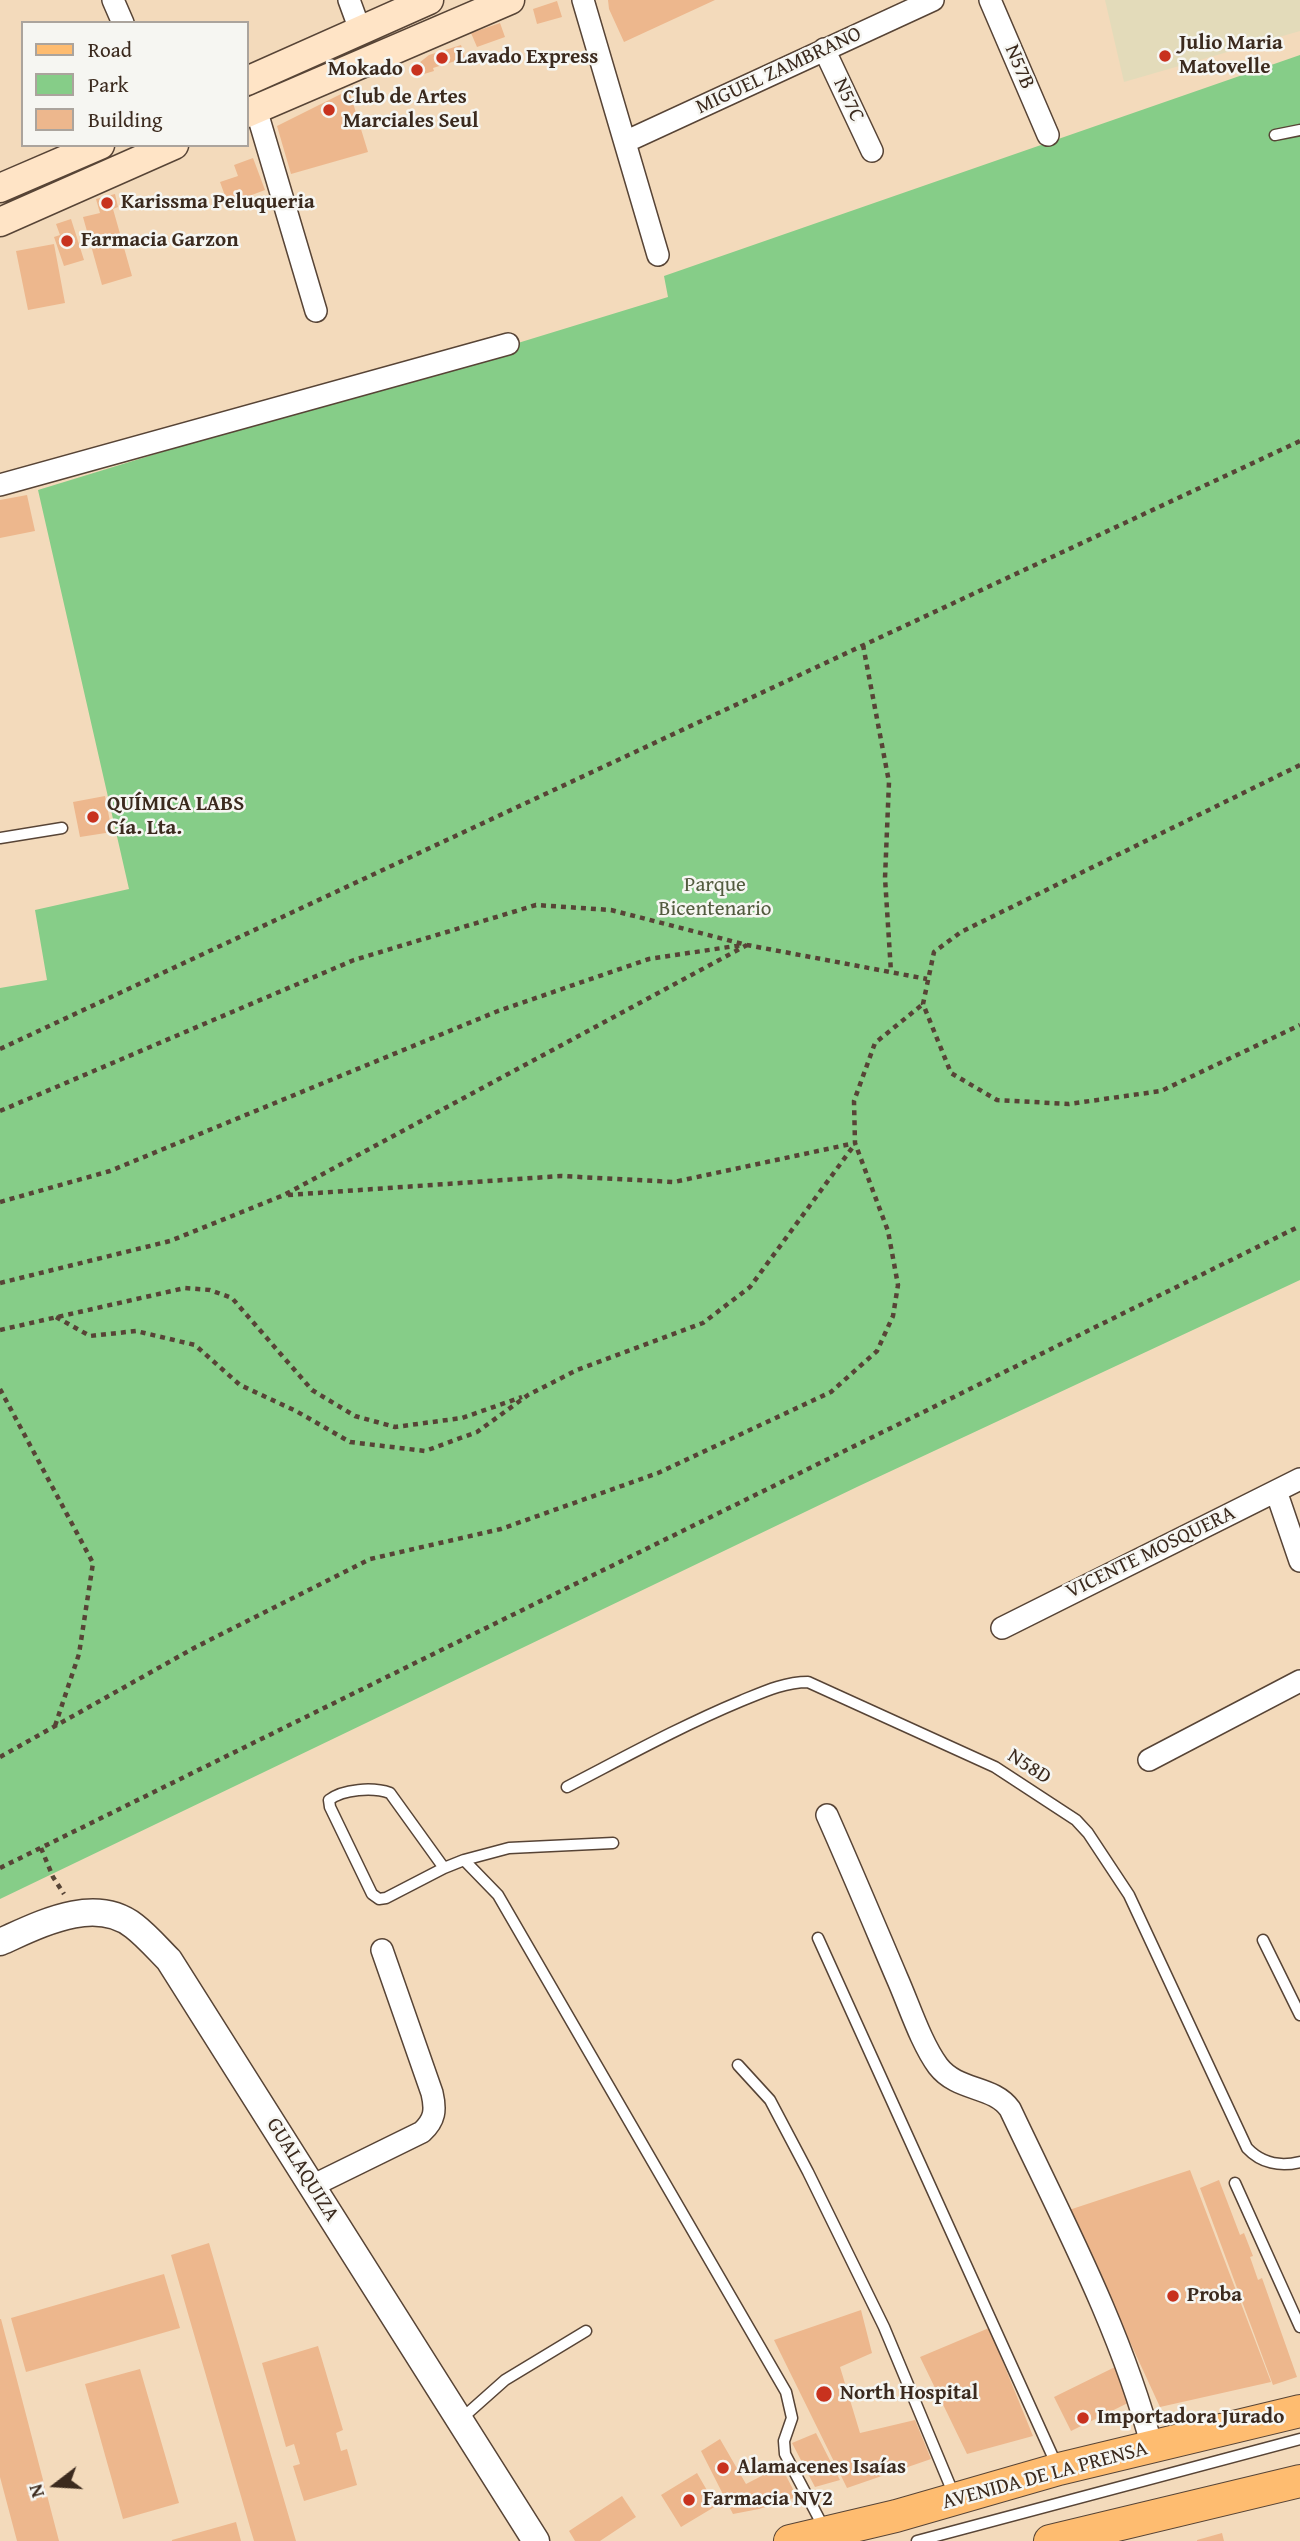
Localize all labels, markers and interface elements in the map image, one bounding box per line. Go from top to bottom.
legend [21,21,248,147]
street label: MIGUEL ZAMBRANO [692,22,866,120]
place label: Julio Maria Matovelle [1179,31,1283,81]
text: Road [88,34,132,65]
street label: N57B [998,41,1040,93]
place label: Lavado Express [456,45,598,71]
marker: Julio Maria Matovelle [1157,48,1173,64]
marker: Lavado Express [434,50,450,66]
place label: Mokado [328,57,403,83]
marker: Mokado [409,62,425,78]
text: Park [88,69,129,100]
street label: N57C [827,74,869,126]
place label: Club de Artes Marciales Seul [343,85,478,135]
marker: Club de Artes Marciales Seul [321,102,337,118]
text: Building [88,104,162,135]
place label: Karissma Peluqueria [121,190,315,216]
marker: Karissma Peluqueria [99,195,115,211]
place label: Farmacia Garzon [81,228,239,254]
marker: Farmacia Garzon [59,233,75,249]
place label: QUÍMICA LABS Cía. Lta. [107,792,244,842]
marker: QUÍMICA LABS Cía. Lta. [85,809,101,825]
park label: Parque Bicentenario [658,873,772,923]
street label: VICENTE MOSQUERA [1062,1501,1240,1605]
street label: N58D [1003,1744,1055,1790]
street label: GUALAQUIZA [260,2114,344,2226]
place label: Proba [1187,2283,1242,2309]
marker: Proba [1165,2288,1181,2304]
place label: North Hospital [840,2381,978,2407]
marker: North Hospital [814,2384,834,2404]
place label: Importadora Jurado [1097,2405,1284,2431]
marker: Importadora Jurado [1075,2410,1091,2426]
street label: AVENIDA DE LA PRENSA [940,2436,1150,2516]
north arrow [21,2450,91,2520]
place label: Alamacenes Isaías [737,2455,906,2481]
marker: Alamacenes Isaías [715,2460,731,2476]
text: N [21,2481,51,2501]
place label: Farmacia NV2 [703,2487,833,2513]
marker: Farmacia NV2 [681,2492,697,2508]

